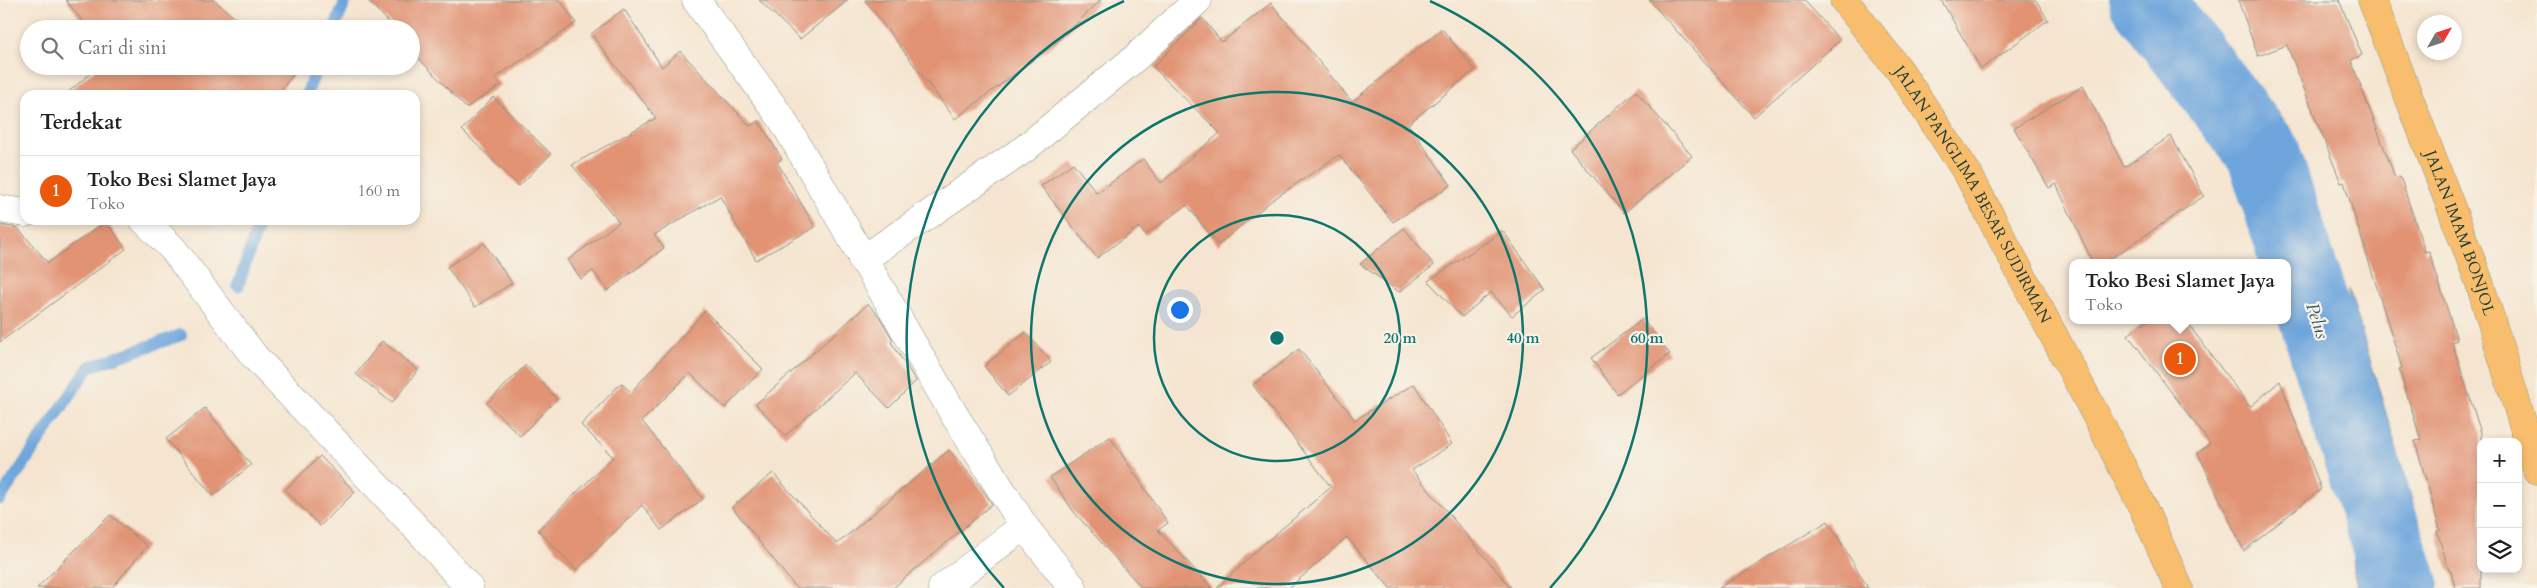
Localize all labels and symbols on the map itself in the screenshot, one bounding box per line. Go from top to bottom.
north arrow [2417,15,2462,60]
street label: JALAN PANGLIMA BESAR SUDIRMAN [1888,59,2056,328]
street label: JALAN IMAM BONJOL [2419,145,2500,319]
your location [1167,297,1193,323]
water label: Pelus [2299,300,2335,342]
text: 20 m [1383,328,1417,348]
text: 40 m [1506,328,1540,348]
text: 60 m [1630,328,1664,348]
centre of rings [1268,329,1286,347]
pin: 1 [2164,340,2196,378]

